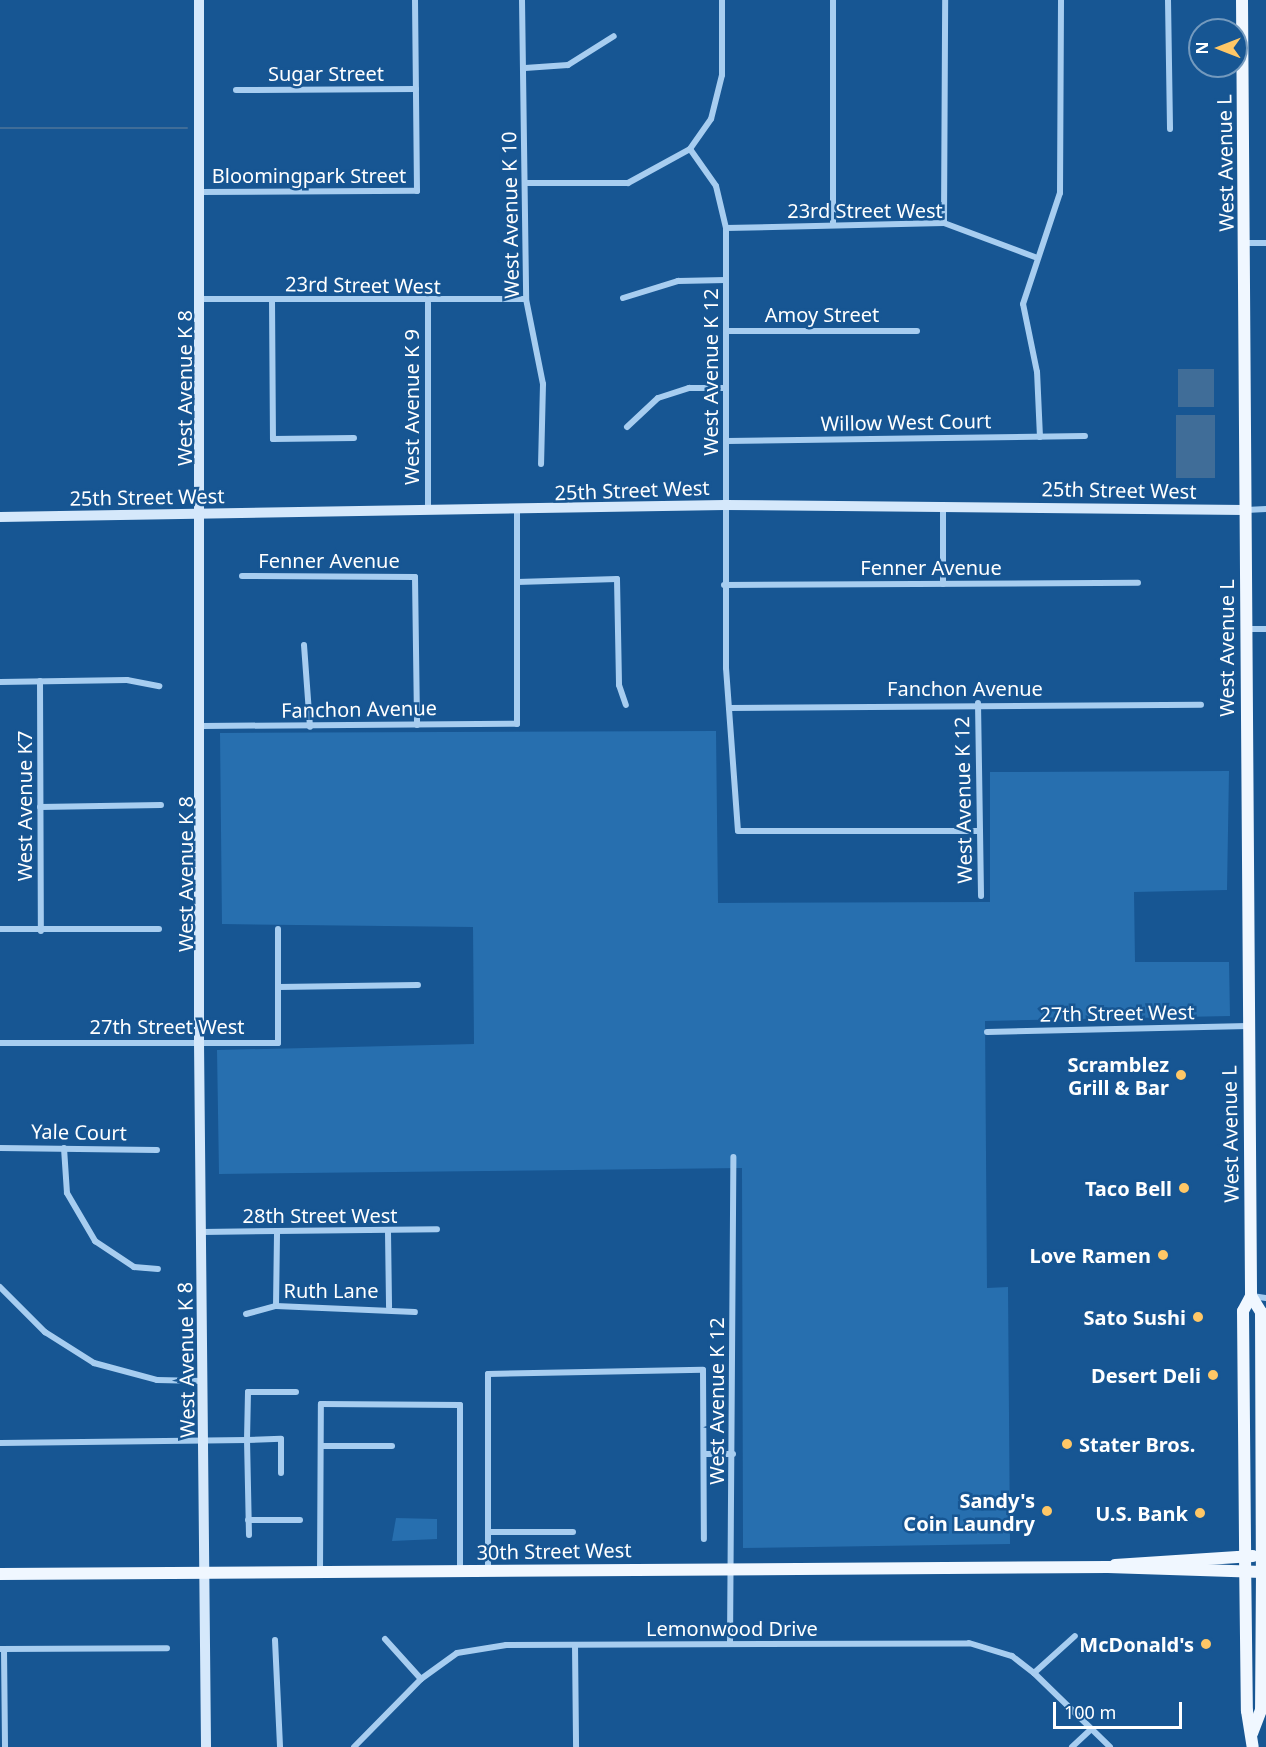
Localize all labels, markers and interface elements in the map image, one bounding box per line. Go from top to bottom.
north arrow [1188,18,1248,78]
text: N [1191,42,1213,55]
street label: Sugar Street [268,61,384,85]
street label: West Avenue L [1212,94,1238,232]
street label: West Avenue K 10 [497,131,523,299]
street label: Bloomingpark Street [212,163,406,187]
street label: 23rd Street West [787,198,943,222]
street label: 23rd Street West [285,272,441,298]
street label: West Avenue K 12 [698,288,722,456]
street label: Amoy Street [765,302,879,326]
street label: West Avenue K 8 [172,310,196,466]
street label: West Avenue K 9 [399,329,423,485]
street label: Willow West Court [820,409,992,435]
street label: 25th Street West [554,475,710,505]
street label: 25th Street West [1041,477,1197,503]
street label: 25th Street West [69,484,225,510]
street label: Fenner Avenue [258,548,400,572]
street label: Fenner Avenue [860,555,1002,579]
street label: West Avenue L [1214,579,1238,717]
street label: Fanchon Avenue [887,676,1043,700]
street label: Fanchon Avenue [281,696,437,722]
street label: West Avenue K 12 [950,716,976,884]
street label: West Avenue K7 [12,731,36,881]
street label: West Avenue K 8 [173,796,197,952]
street label: 27th Street West [1039,1000,1195,1026]
street label: 27th Street West [90,1014,244,1038]
place label: Scramblez Grill & Bar [1067,1052,1169,1099]
street label: West Avenue L [1217,1065,1243,1203]
marker: Scramblez Grill & Bar [1174,1068,1188,1082]
street label: Yale Court [31,1119,127,1145]
place label: Taco Bell [1085,1176,1172,1200]
marker: Taco Bell [1177,1181,1191,1195]
street label: 28th Street West [243,1203,397,1227]
place label: Love Ramen [1030,1243,1151,1267]
marker: Love Ramen [1156,1248,1170,1262]
street label: Ruth Lane [284,1278,378,1302]
street label: West Avenue K 8 [173,1282,199,1438]
place label: Sato Sushi [1084,1305,1186,1329]
marker: Sato Sushi [1191,1310,1205,1324]
street label: West Avenue K 12 [704,1317,728,1485]
place label: Desert Deli [1091,1363,1201,1387]
marker: Desert Deli [1206,1368,1220,1382]
place label: Stater Bros. [1079,1432,1195,1456]
marker: Stater Bros. [1060,1437,1074,1451]
place label: Sandy's Coin Laundry [903,1488,1035,1535]
place label: U.S. Bank [1095,1501,1188,1525]
marker: Sandy's Coin Laundry [1040,1504,1054,1518]
marker: U.S. Bank [1193,1506,1207,1520]
street label: 30th Street West [476,1538,632,1564]
street label: Lemonwood Drive [646,1616,818,1640]
place label: McDonald's [1079,1632,1194,1656]
marker: McDonald's [1199,1637,1213,1651]
scale bar [1056,1690,1185,1728]
text: 100 m [1064,1700,1116,1724]

